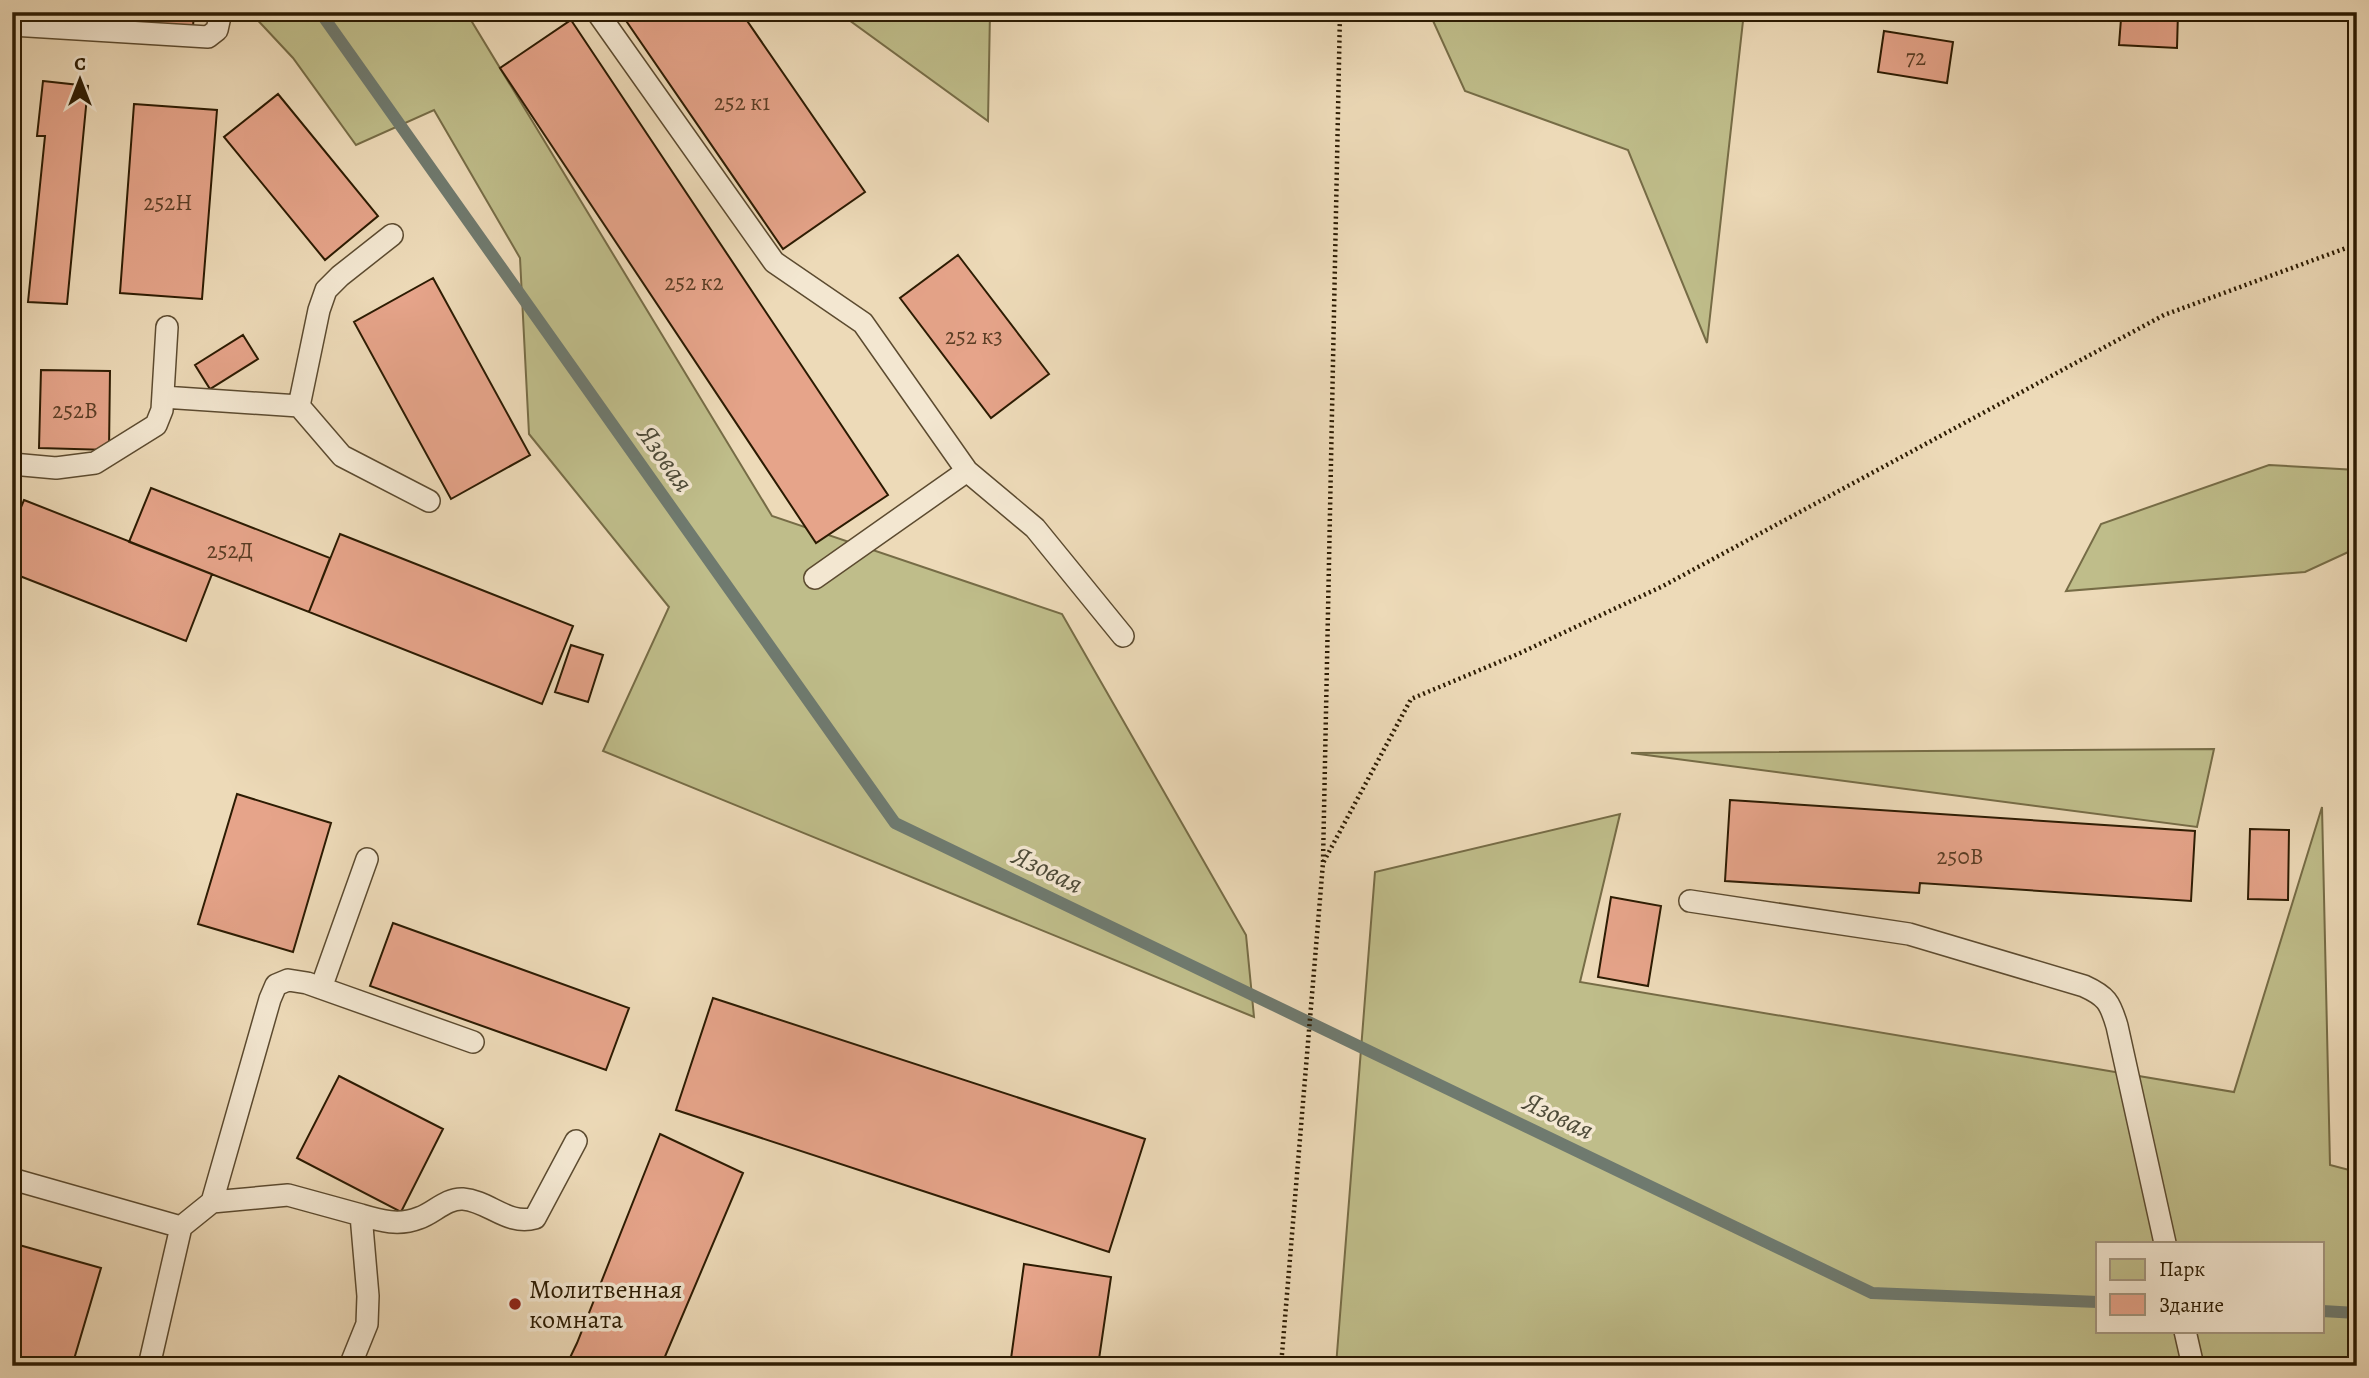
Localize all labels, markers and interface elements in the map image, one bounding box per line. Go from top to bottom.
house number: 72 [1906,42,1926,73]
north arrow [46,46,116,116]
text: С [74,51,86,77]
house number: 252 к1 [714,87,770,118]
house number: 252Н [143,187,193,218]
house number: 252 к2 [664,267,724,298]
house number: 252 к3 [945,321,1003,352]
house number: 252В [52,395,98,426]
water label: Язовая [628,416,702,500]
house number: 252Д [207,535,253,566]
water label: Язовая [1005,836,1089,903]
house number: 250В [1937,841,1983,872]
water label: Язовая [1516,1082,1600,1149]
legend [2096,1242,2324,1332]
text: Парк [2159,1255,2205,1283]
place label: Молитвенная комната [529,1272,682,1337]
text: Здание [2159,1291,2224,1319]
marker: Молитвенная комната [507,1296,523,1312]

